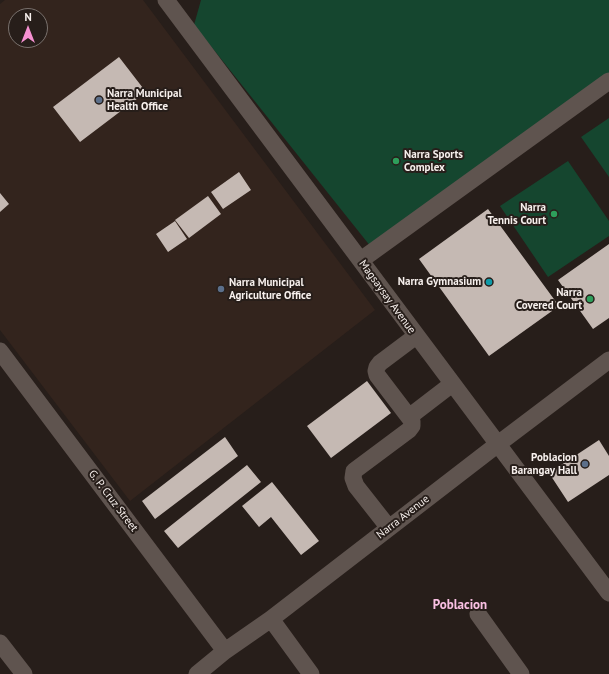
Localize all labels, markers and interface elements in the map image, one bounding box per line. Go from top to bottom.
north arrow [8,8,48,48]
text: N [24,10,32,24]
place label: Narra Municipal Health Office [107,87,182,113]
marker: Narra Municipal Health Office [94,95,104,105]
place label: Narra Sports Complex [404,148,463,174]
marker: Narra Sports Complex [391,156,401,166]
place label: Narra Tennis Court [488,201,546,227]
marker: Narra Tennis Court [549,209,559,219]
street label: Magsaysay Avenue [356,258,418,336]
place label: Narra Gymnasium [398,275,481,289]
place label: Narra Municipal Agriculture Office [229,276,311,302]
marker: Narra Gymnasium [484,277,494,287]
marker: Narra Municipal Agriculture Office [216,284,226,294]
place label: Narra Covered Court [516,286,582,312]
marker: Narra Covered Court [585,294,595,304]
place label: Poblacion Barangay Hall [511,451,577,477]
marker: Poblacion Barangay Hall [580,459,590,469]
street label: G. P. Cruz Street [86,468,140,534]
street label: Narra Avenue [374,492,432,542]
district label: Poblacion [433,597,487,613]

